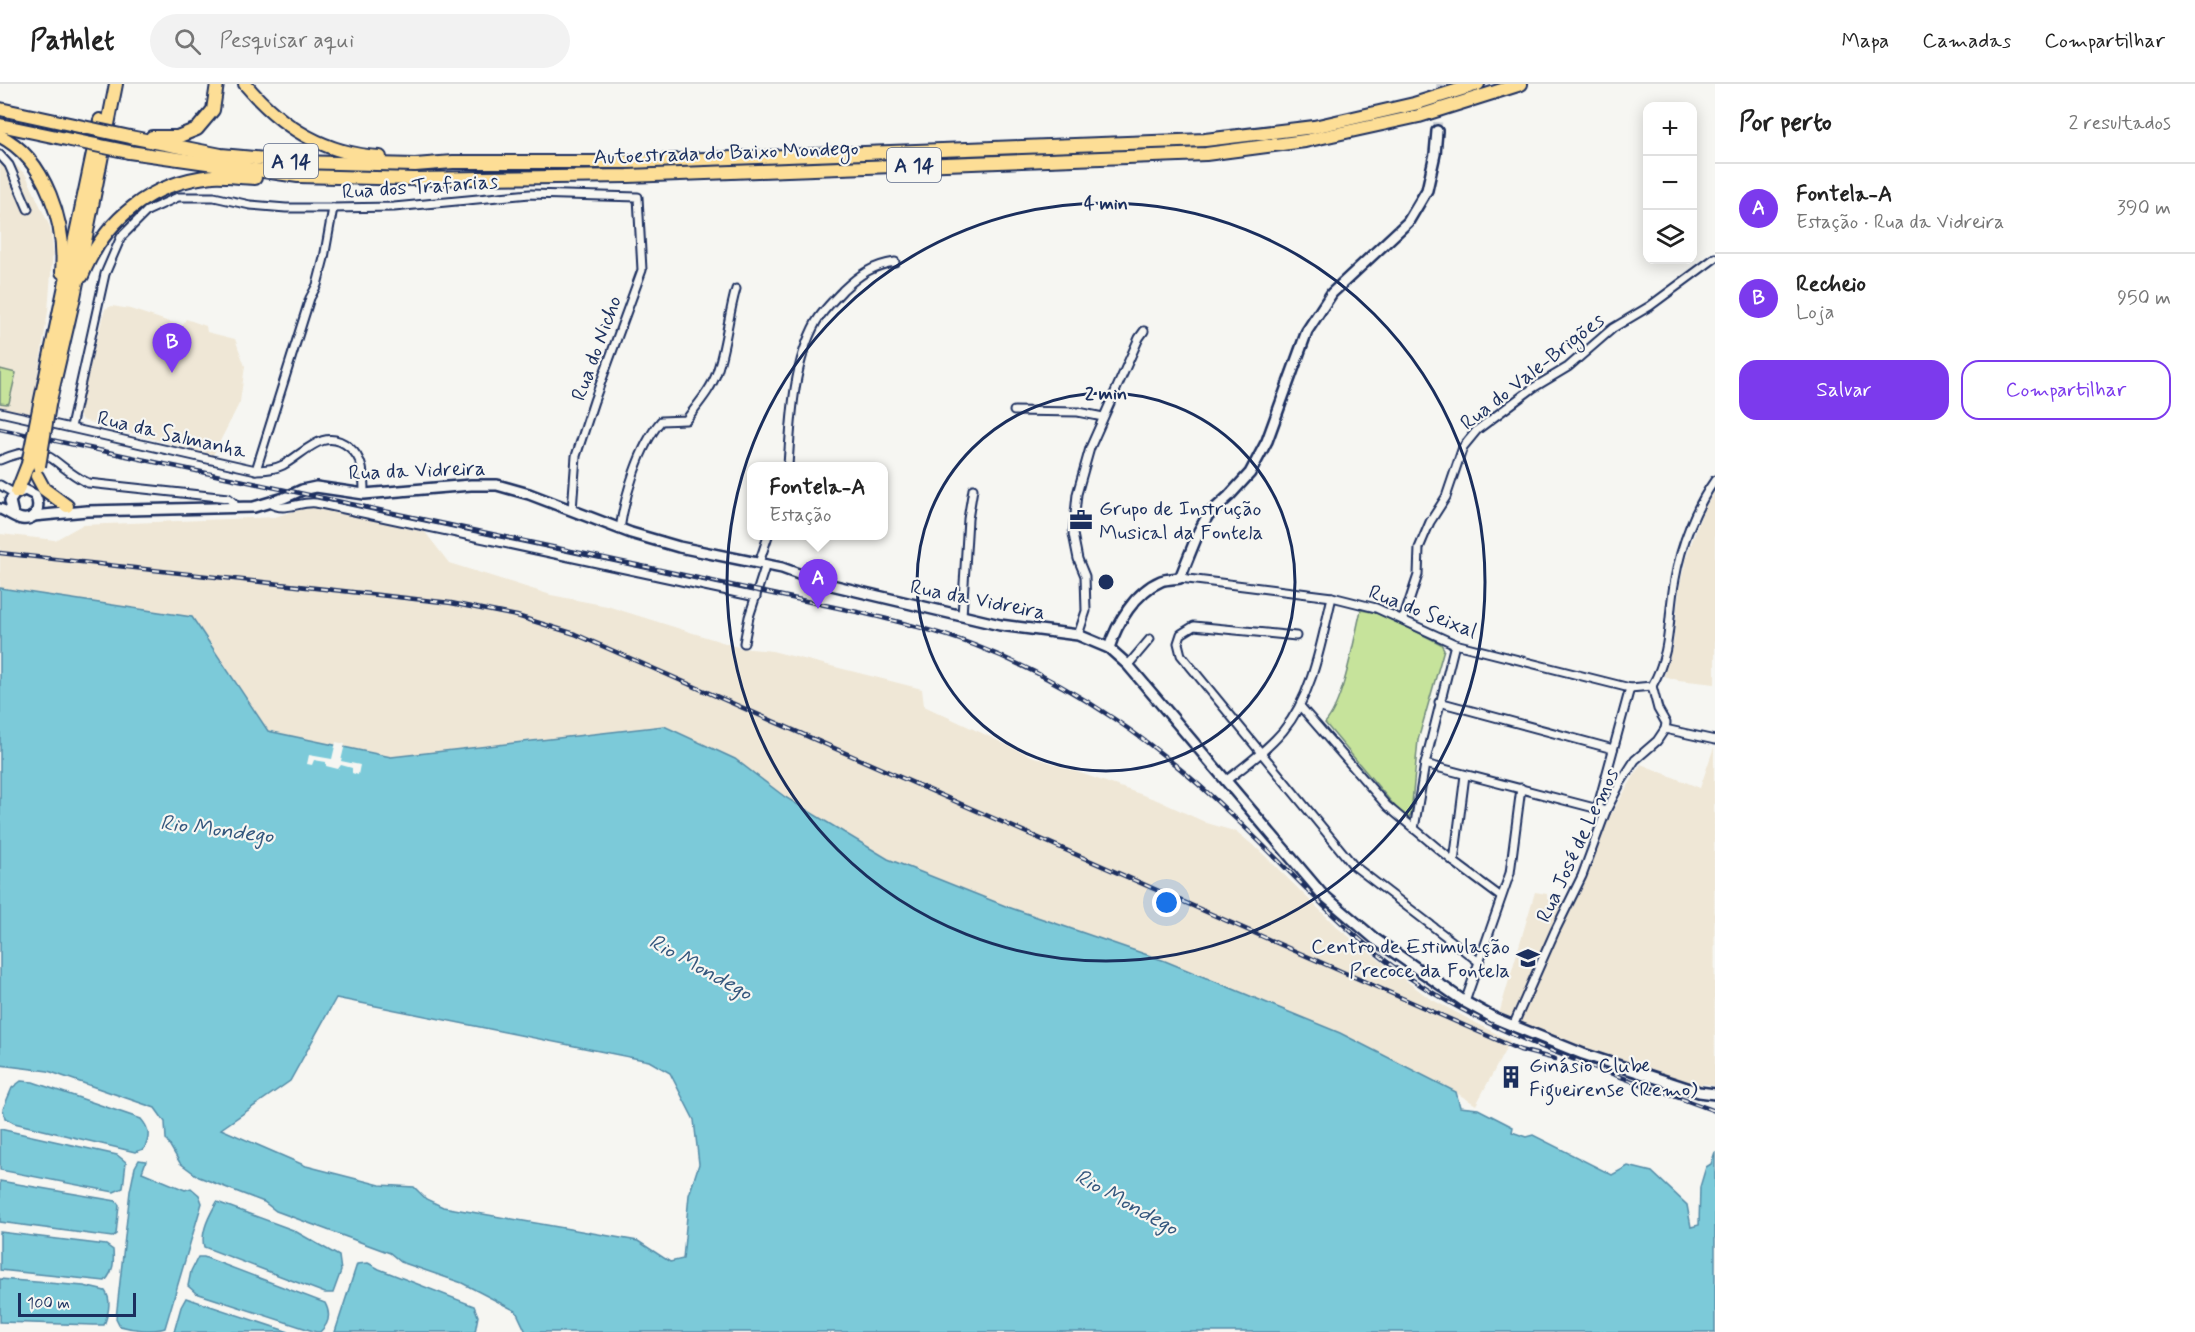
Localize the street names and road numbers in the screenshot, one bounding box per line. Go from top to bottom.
street label: Autoestrada do Baixo Mondego [593,134,859,173]
road number: A 14 [264,144,318,178]
road number: A 14 [887,148,941,182]
street label: Rua dos Trafarias [341,168,499,206]
street label: Rua do Nicho [565,292,629,405]
street label: Rua do Vale-Brigões [1455,307,1611,438]
street label: Rua da Salmanha [95,404,249,466]
street label: Rua da Vidreira [348,455,486,487]
street label: Rua da Vidreira [908,573,1048,627]
street label: Rua do Seixal [1364,578,1481,645]
street label: Rua José de Lemos [1530,764,1626,927]

